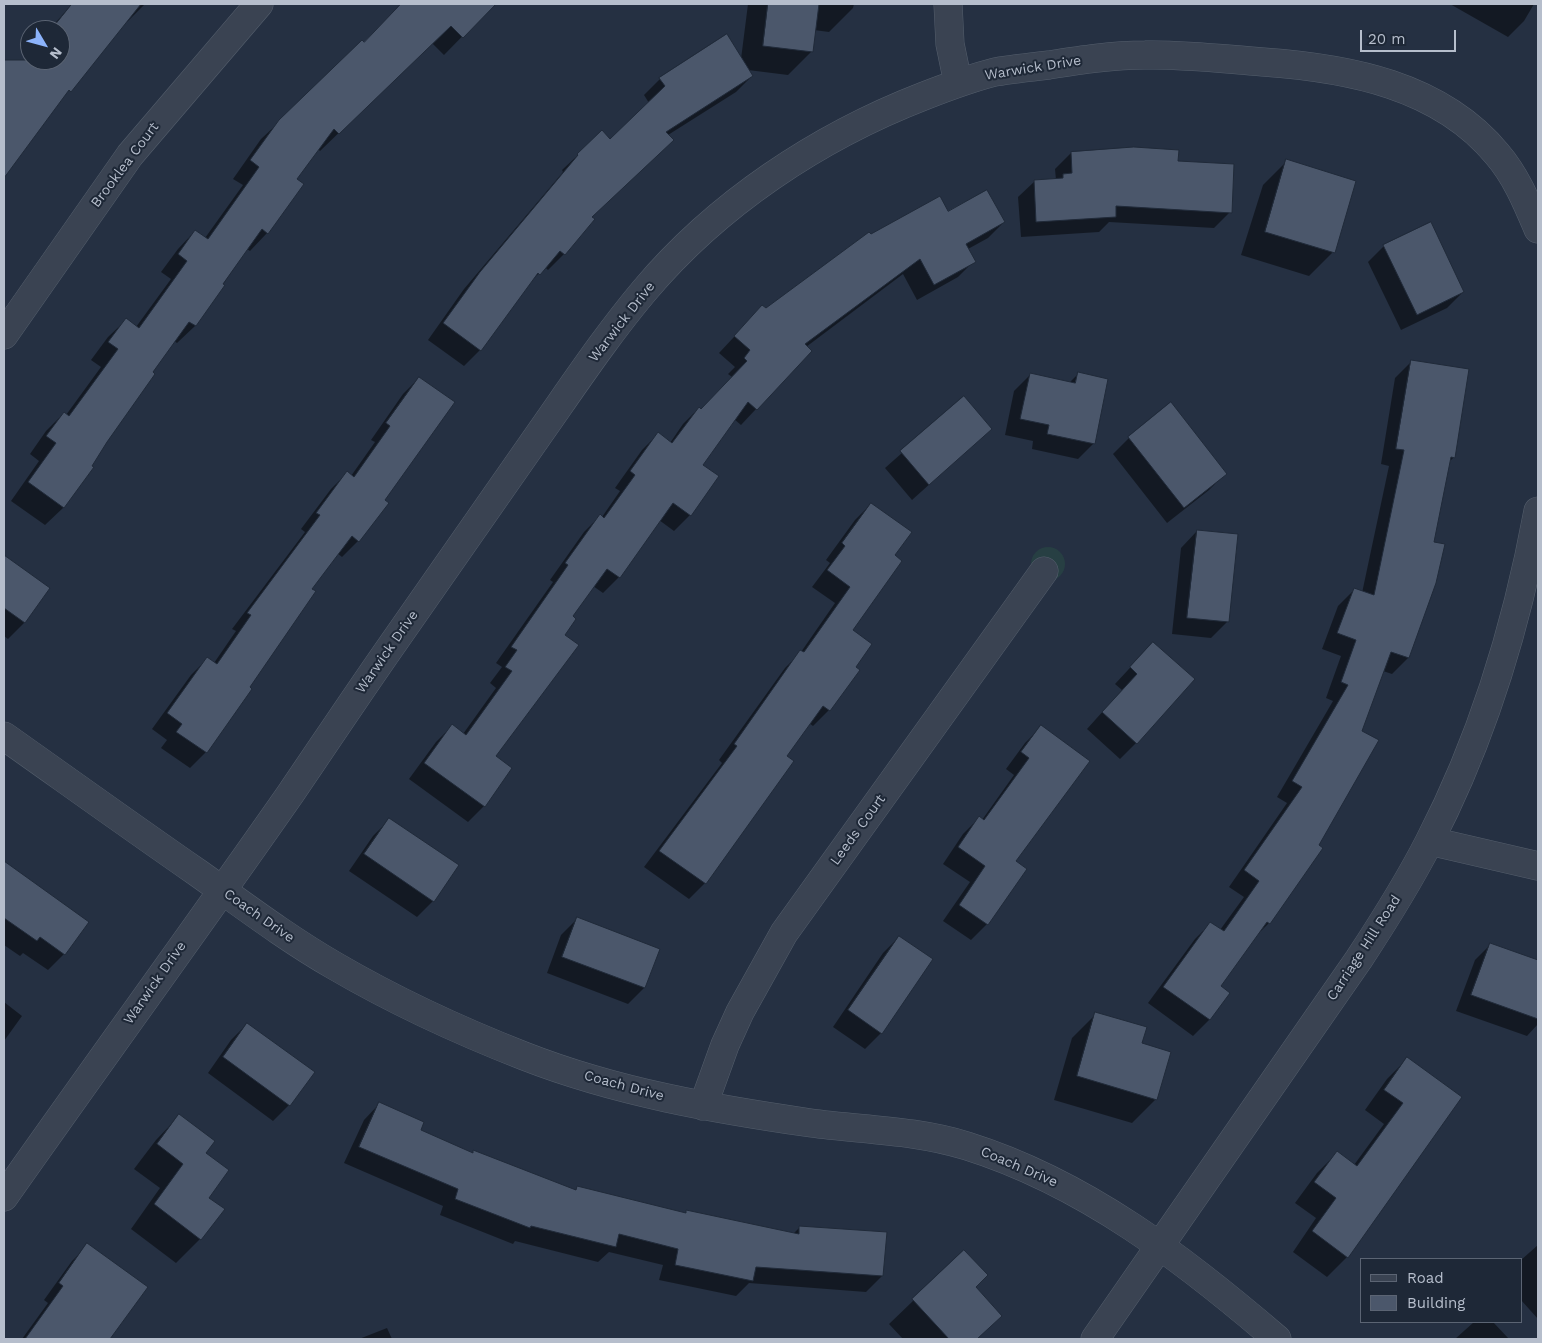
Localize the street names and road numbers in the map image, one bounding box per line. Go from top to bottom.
street label: Warwick Drive [984,52,1082,84]
street label: Brooklea Court [88,119,162,211]
street label: Warwick Drive [585,278,659,366]
street label: Warwick Drive [352,607,422,697]
street label: Leeds Court [827,791,889,869]
street label: Coach Drive [221,886,297,946]
street label: Carriage Hill Road [1324,892,1404,1004]
street label: Warwick Drive [120,938,190,1028]
street label: Coach Drive [582,1067,666,1105]
street label: Coach Drive [978,1143,1060,1191]

